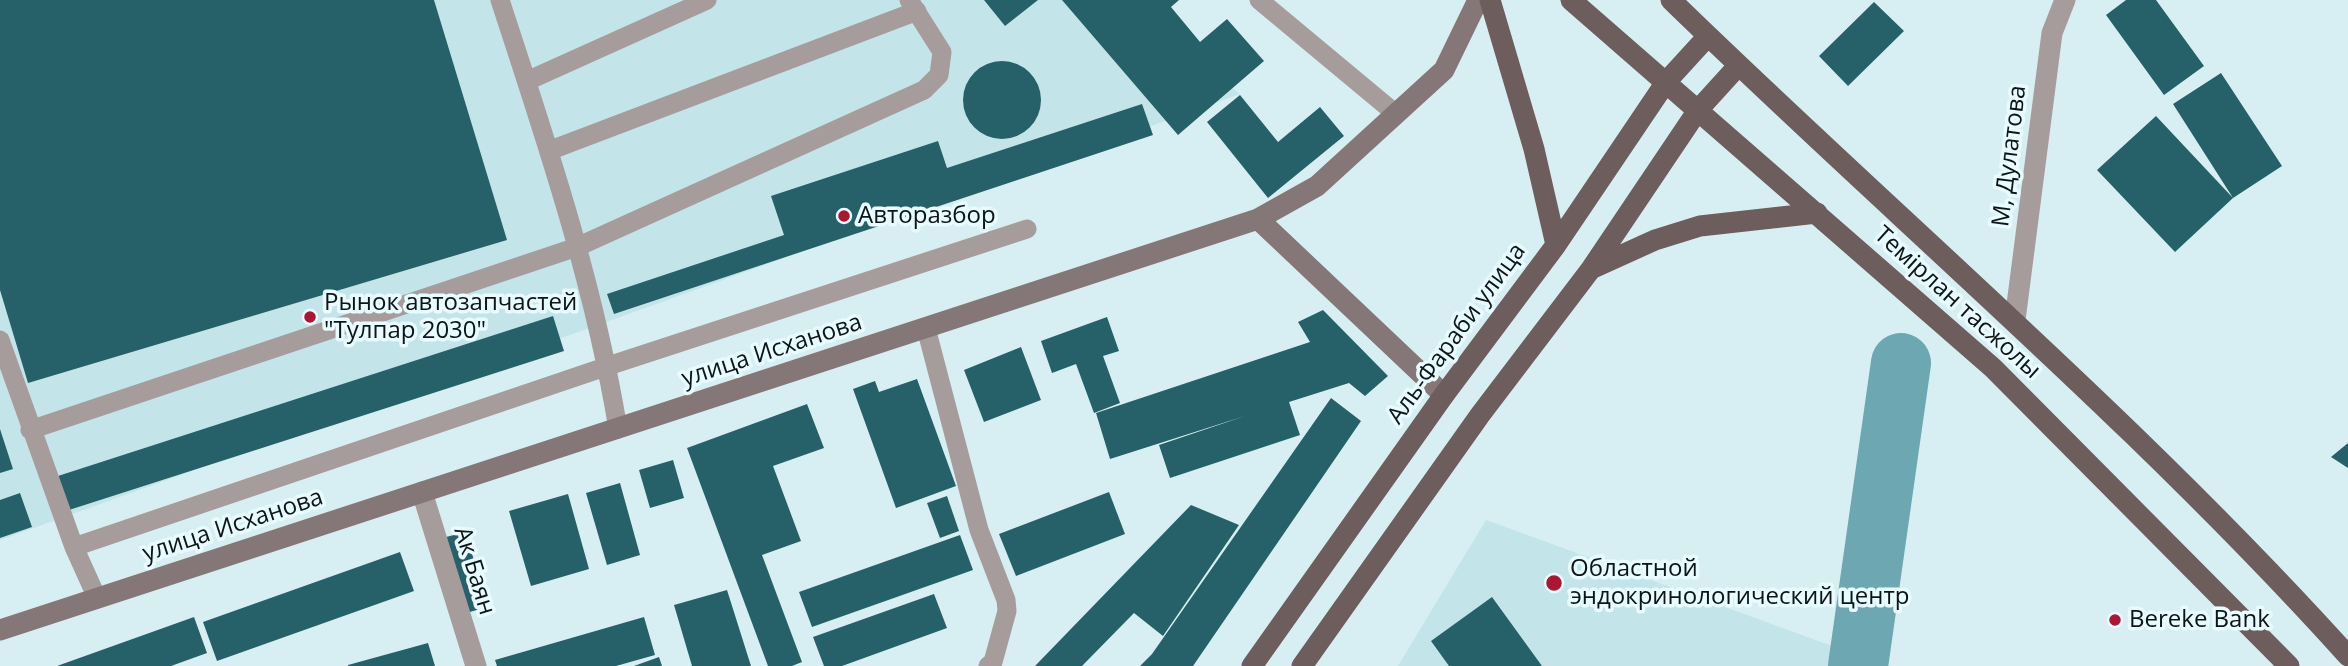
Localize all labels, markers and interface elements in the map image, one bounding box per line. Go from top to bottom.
street label: М, Дулатова [1987,84,2033,228]
place label: Авторазбор [858,202,996,230]
marker: Авторазбор [836,208,852,224]
street label: Темірлан тасжолы [1868,221,2046,385]
street label: Аль-Фараби улица [1382,238,1532,430]
place label: Рынок автозапчастей "Тулпар 2030" [324,289,577,345]
street label: улица Исханова [678,308,866,394]
marker: Рынок автозапчастей "Тулпар 2030" [302,309,318,325]
street label: улица Исханова [139,483,327,569]
street label: Ак Баян [447,524,501,618]
place label: Областной эндокринологический центр [1570,555,1909,611]
marker: Областной эндокринологический центр [1544,573,1564,593]
place label: Bereke Bank [2129,606,2270,634]
marker: Bereke Bank [2107,612,2123,628]

